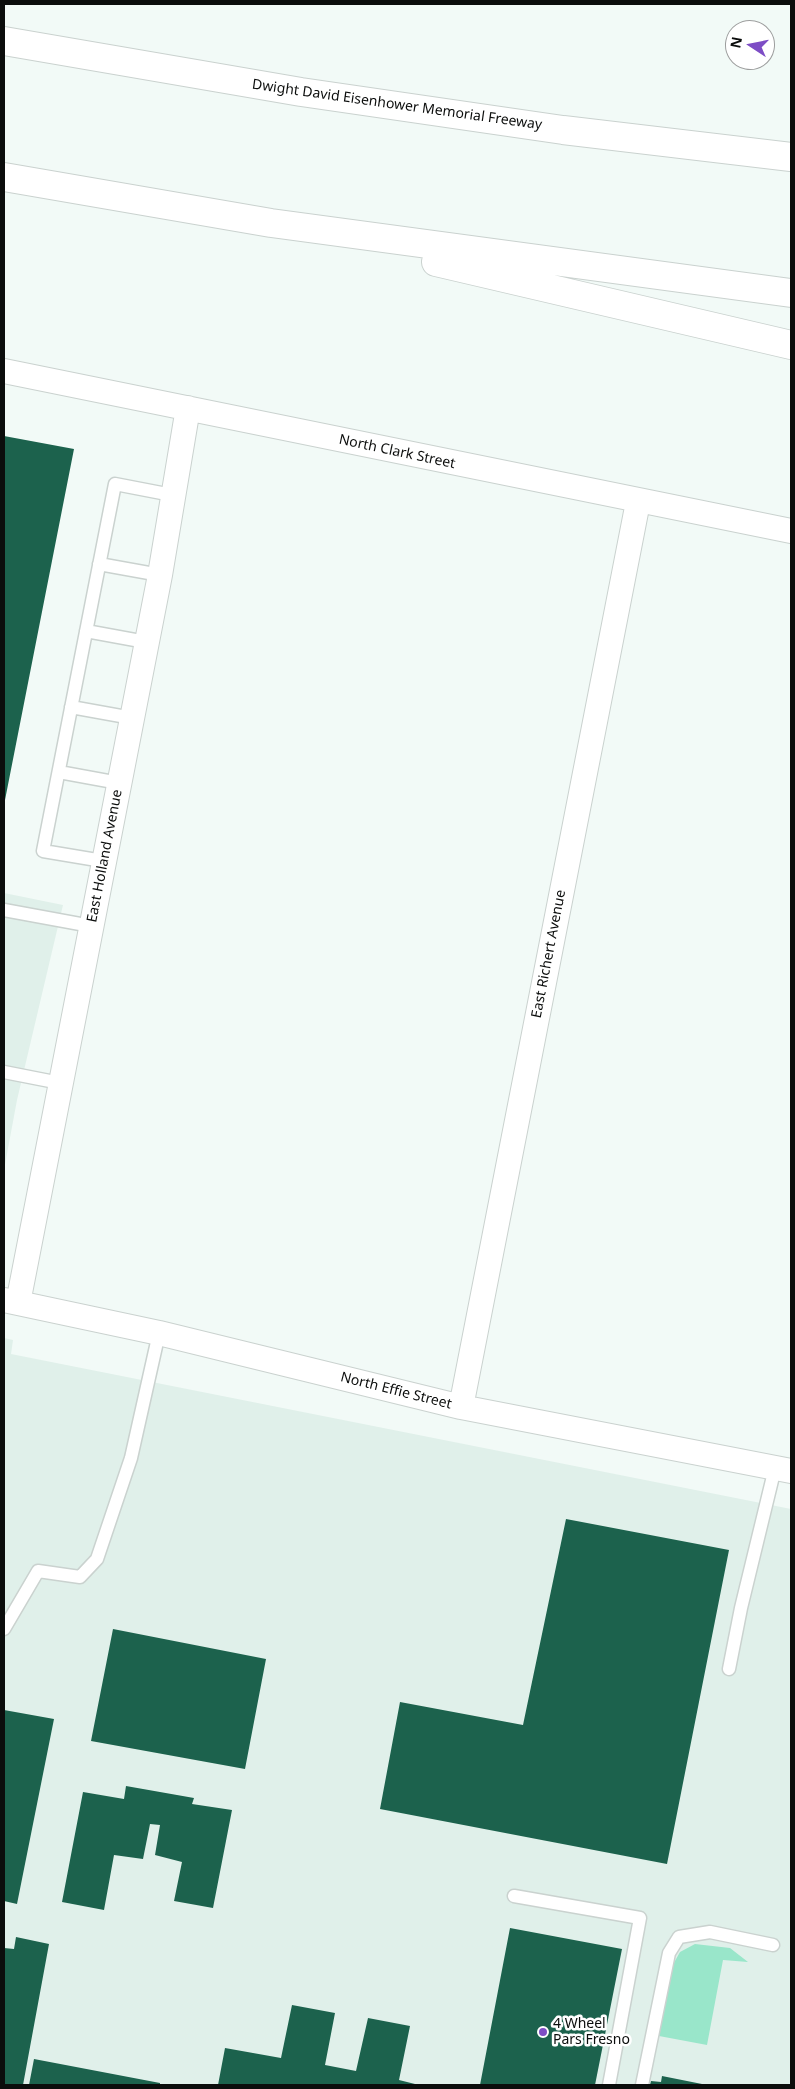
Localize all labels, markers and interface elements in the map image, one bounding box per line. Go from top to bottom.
north arrow [725,20,775,70]
text: N [725,35,746,50]
street label: Dwight David Eisenhower Memorial Freeway [251,76,543,134]
street label: North Clark Street [337,431,457,473]
street label: East Holland Avenue [84,788,126,924]
street label: East Richert Avenue [528,888,570,1020]
street label: North Effie Street [339,1369,453,1413]
place label: 4 Wheel Pars Fresno [553,2016,630,2048]
marker: 4 Wheel Pars Fresno [537,2026,549,2038]

